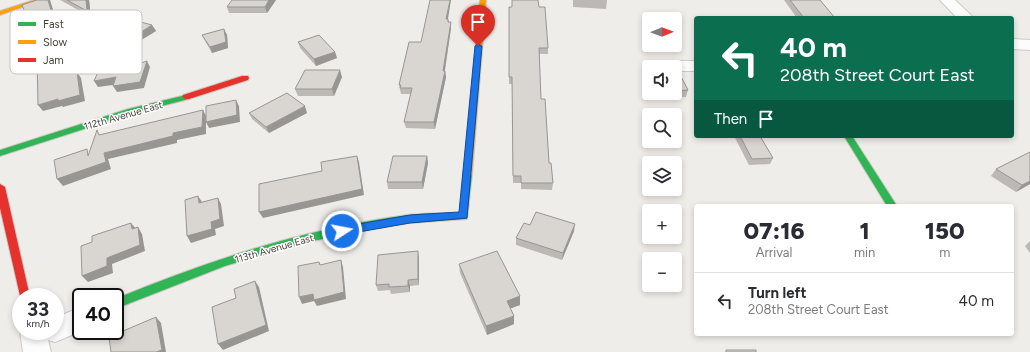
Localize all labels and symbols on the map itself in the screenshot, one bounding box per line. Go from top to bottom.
pin [461,5,495,46]
legend [10,10,142,74]
north arrow [642,12,682,52]
text: Fast [43,18,64,31]
text: Slow [43,36,67,49]
text: Jam [43,54,64,67]
street label: 112th Avenue East [82,98,164,133]
position arrow [321,210,363,252]
street label: 113th Avenue East [233,231,315,266]
speed limit sign: 40 [72,288,124,340]

